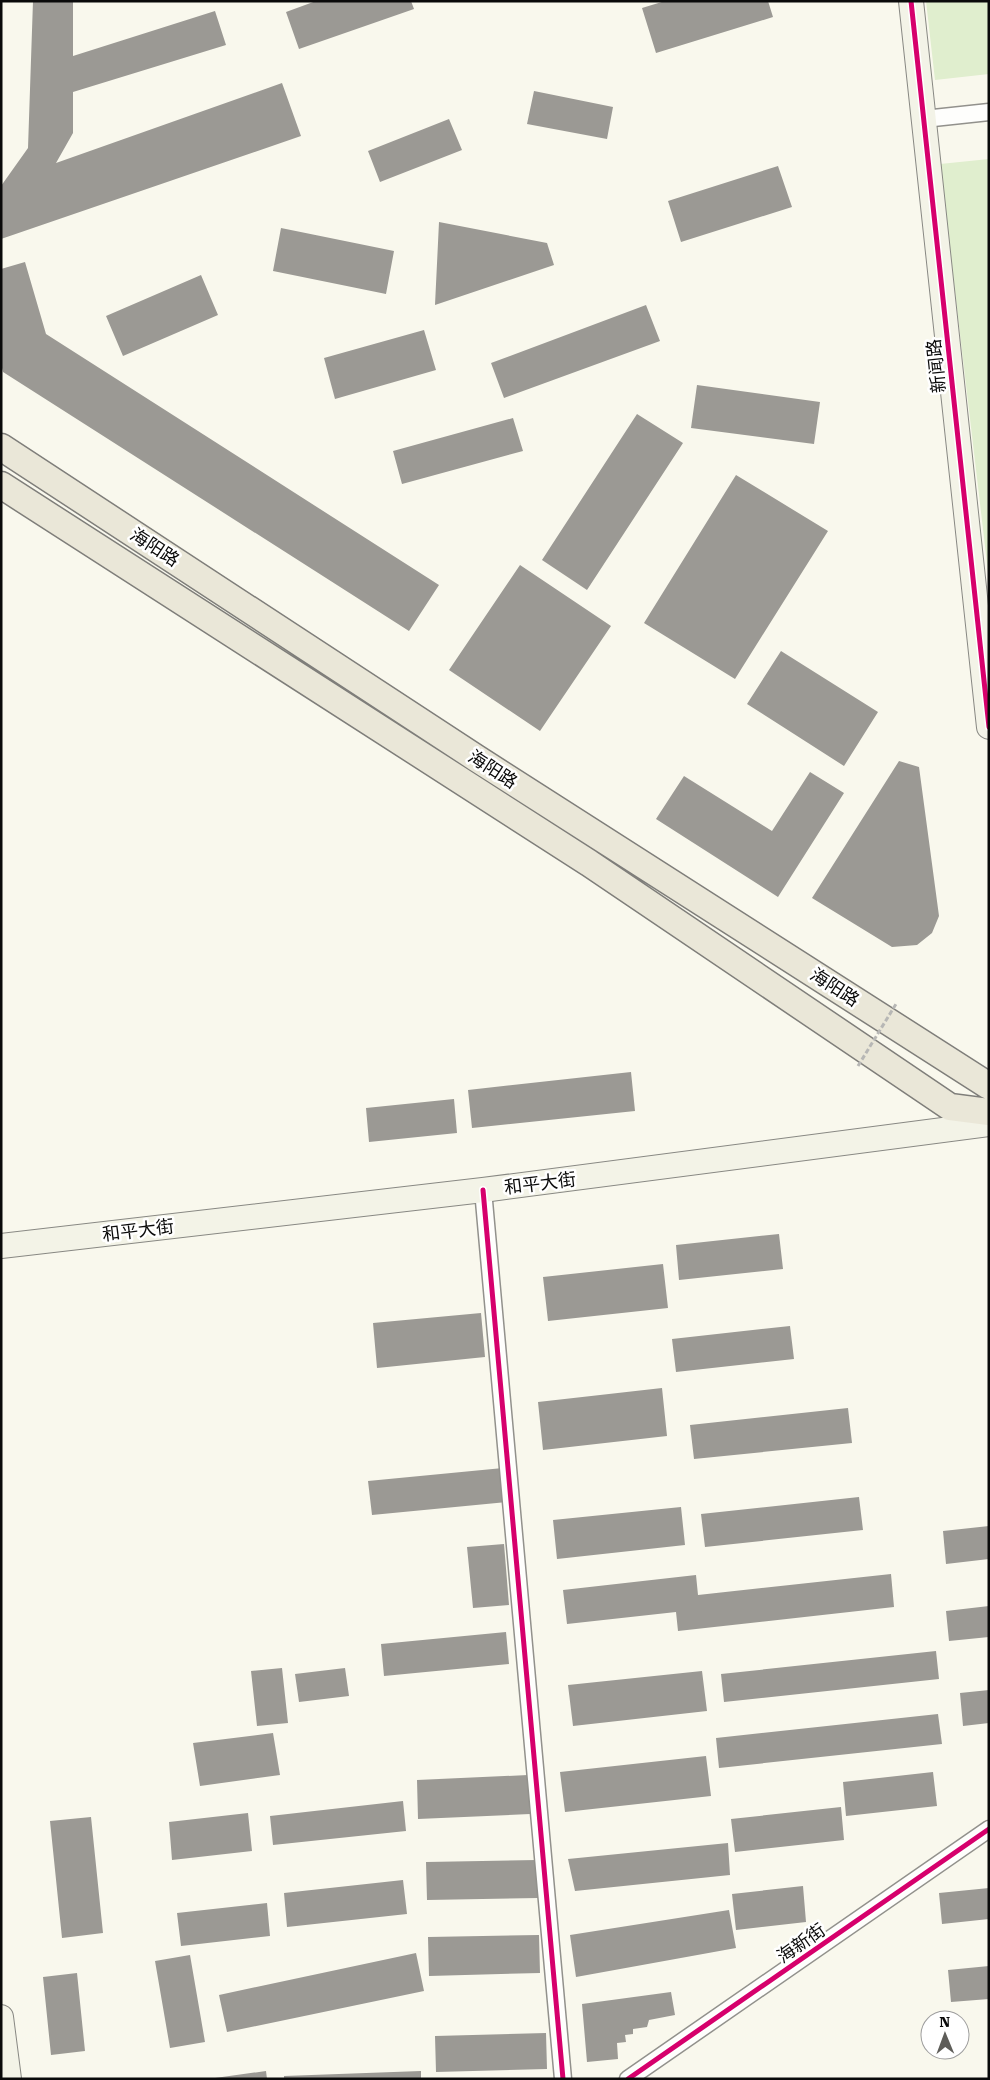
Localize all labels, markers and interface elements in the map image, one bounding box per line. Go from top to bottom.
street label: 新闻路 [923,338,949,394]
street label: 海阳路 [127,523,183,571]
street label: 海阳路 [465,745,521,793]
street label: 海阳路 [807,963,863,1011]
street label: 和平大街 [503,1168,577,1198]
street label: 和平大街 [101,1215,175,1245]
street label: 海新街 [773,1919,829,1967]
north arrow [920,2010,970,2060]
text: N [939,2014,951,2030]

